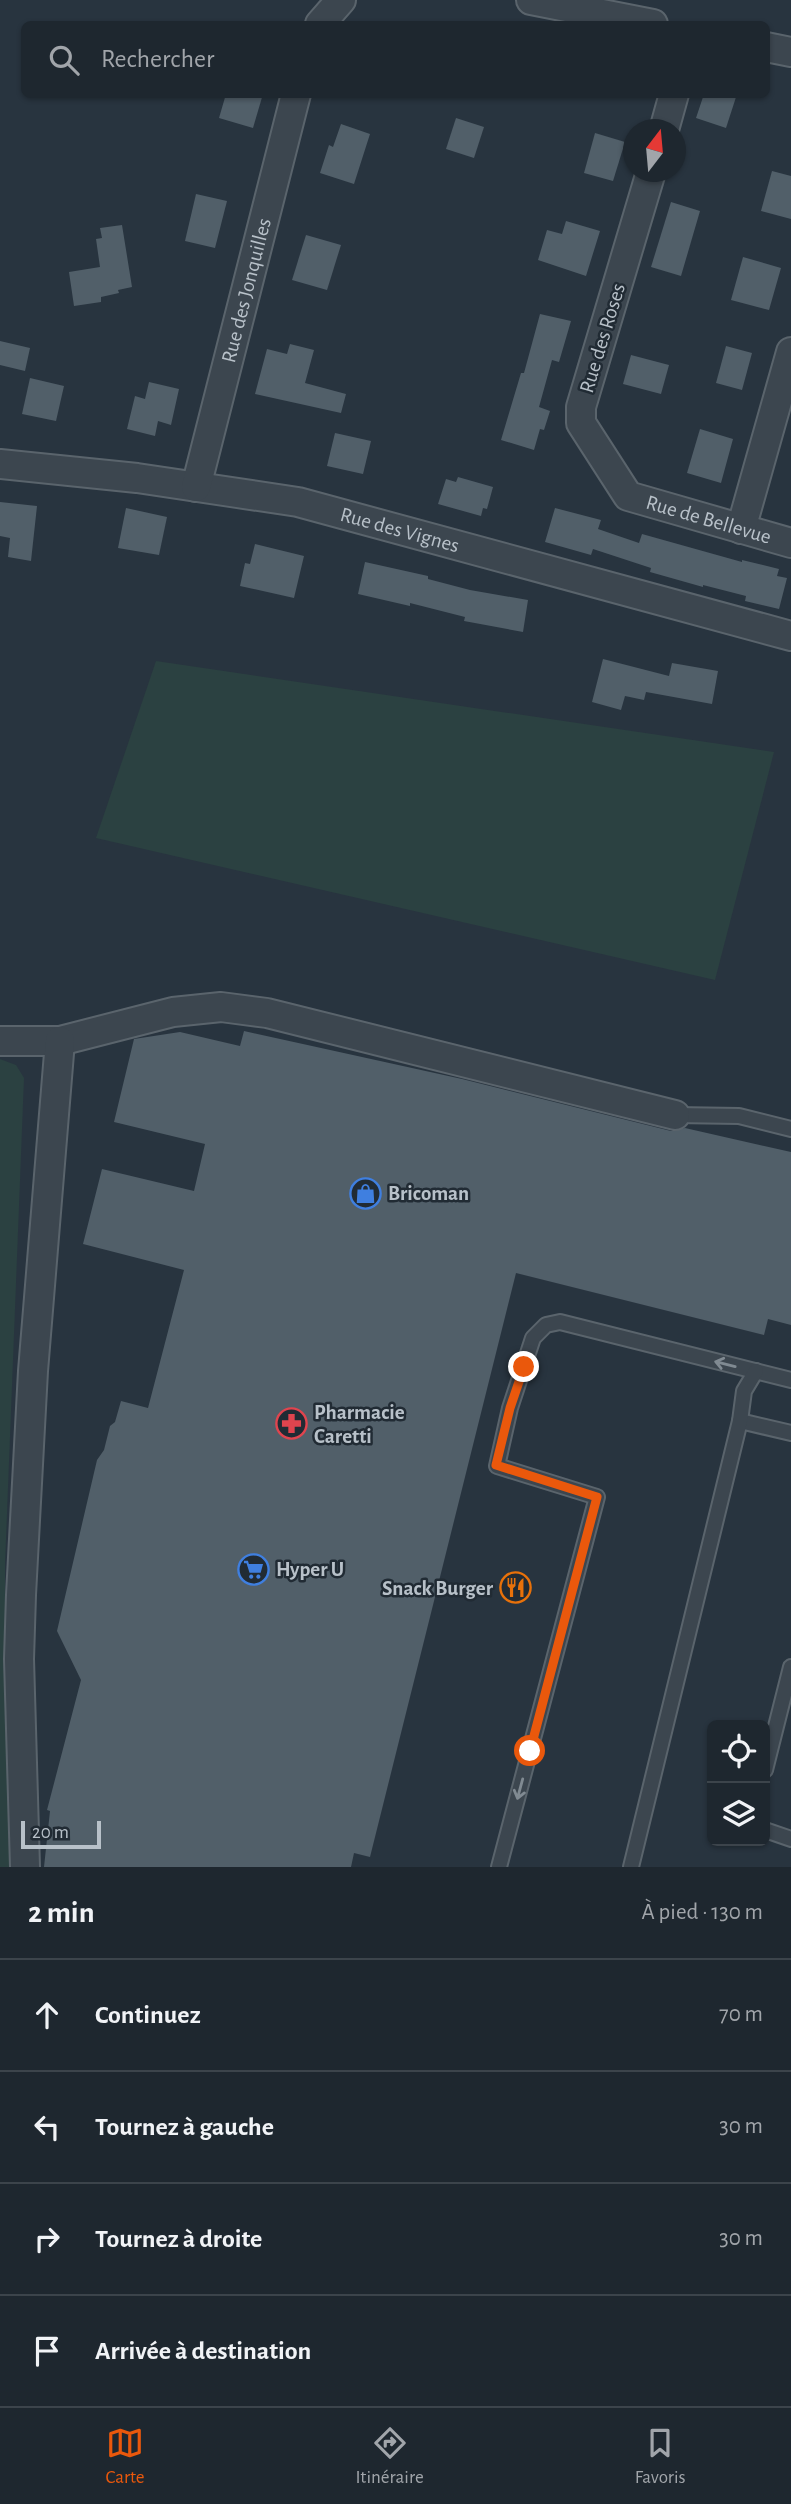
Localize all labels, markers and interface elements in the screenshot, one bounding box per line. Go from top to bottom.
search box [21,21,770,98]
icon: search [45,41,83,79]
text: Rechercher [101,46,214,72]
north arrow [623,119,686,182]
street label: Rue des Jonquilles [218,216,275,365]
street label: Rue des Roses [576,281,629,395]
street label: Rue de Bellevue [644,492,774,548]
street label: Rue des Vignes [338,504,462,556]
shop icon: Bricoman [348,1176,382,1210]
place label: Bricoman [388,1183,469,1204]
route end [508,1351,539,1382]
one-way arrow [714,1356,737,1370]
place label: Pharmacie Caretti [314,1402,405,1447]
pharmacy icon: Pharmacie Caretti [274,1407,308,1441]
supermarket icon: Hyper U [236,1552,270,1586]
place label: Hyper U [276,1559,344,1580]
restaurant icon: Snack Burger [499,1571,533,1605]
place label: Snack Burger [382,1578,494,1599]
map controls [707,1720,770,1846]
button: locate [707,1720,770,1783]
route start [514,1735,545,1766]
one-way arrow [513,1777,526,1800]
button: layers [707,1783,770,1846]
scale bar [21,1818,102,1850]
text: 20 m [32,1823,69,1842]
text: 2 min [28,1898,95,1928]
text: À pied · 130 m [642,1901,763,1924]
icon: ahead [28,1996,66,2034]
text: Continuez [95,2002,201,2028]
text: 70 m [719,2003,763,2026]
icon: left [28,2108,66,2146]
text: Tournez à gauche [95,2114,274,2140]
text: 30 m [719,2115,763,2138]
icon: right [28,2220,66,2258]
text: Tournez à droite [95,2226,262,2252]
text: 30 m [719,2227,763,2250]
icon: arrive [28,2332,66,2370]
text: Arrivée à destination [95,2338,311,2364]
tab: Carte [105,2424,145,2489]
tab: Itinéraire [355,2424,424,2489]
tab: Favoris [635,2424,686,2489]

